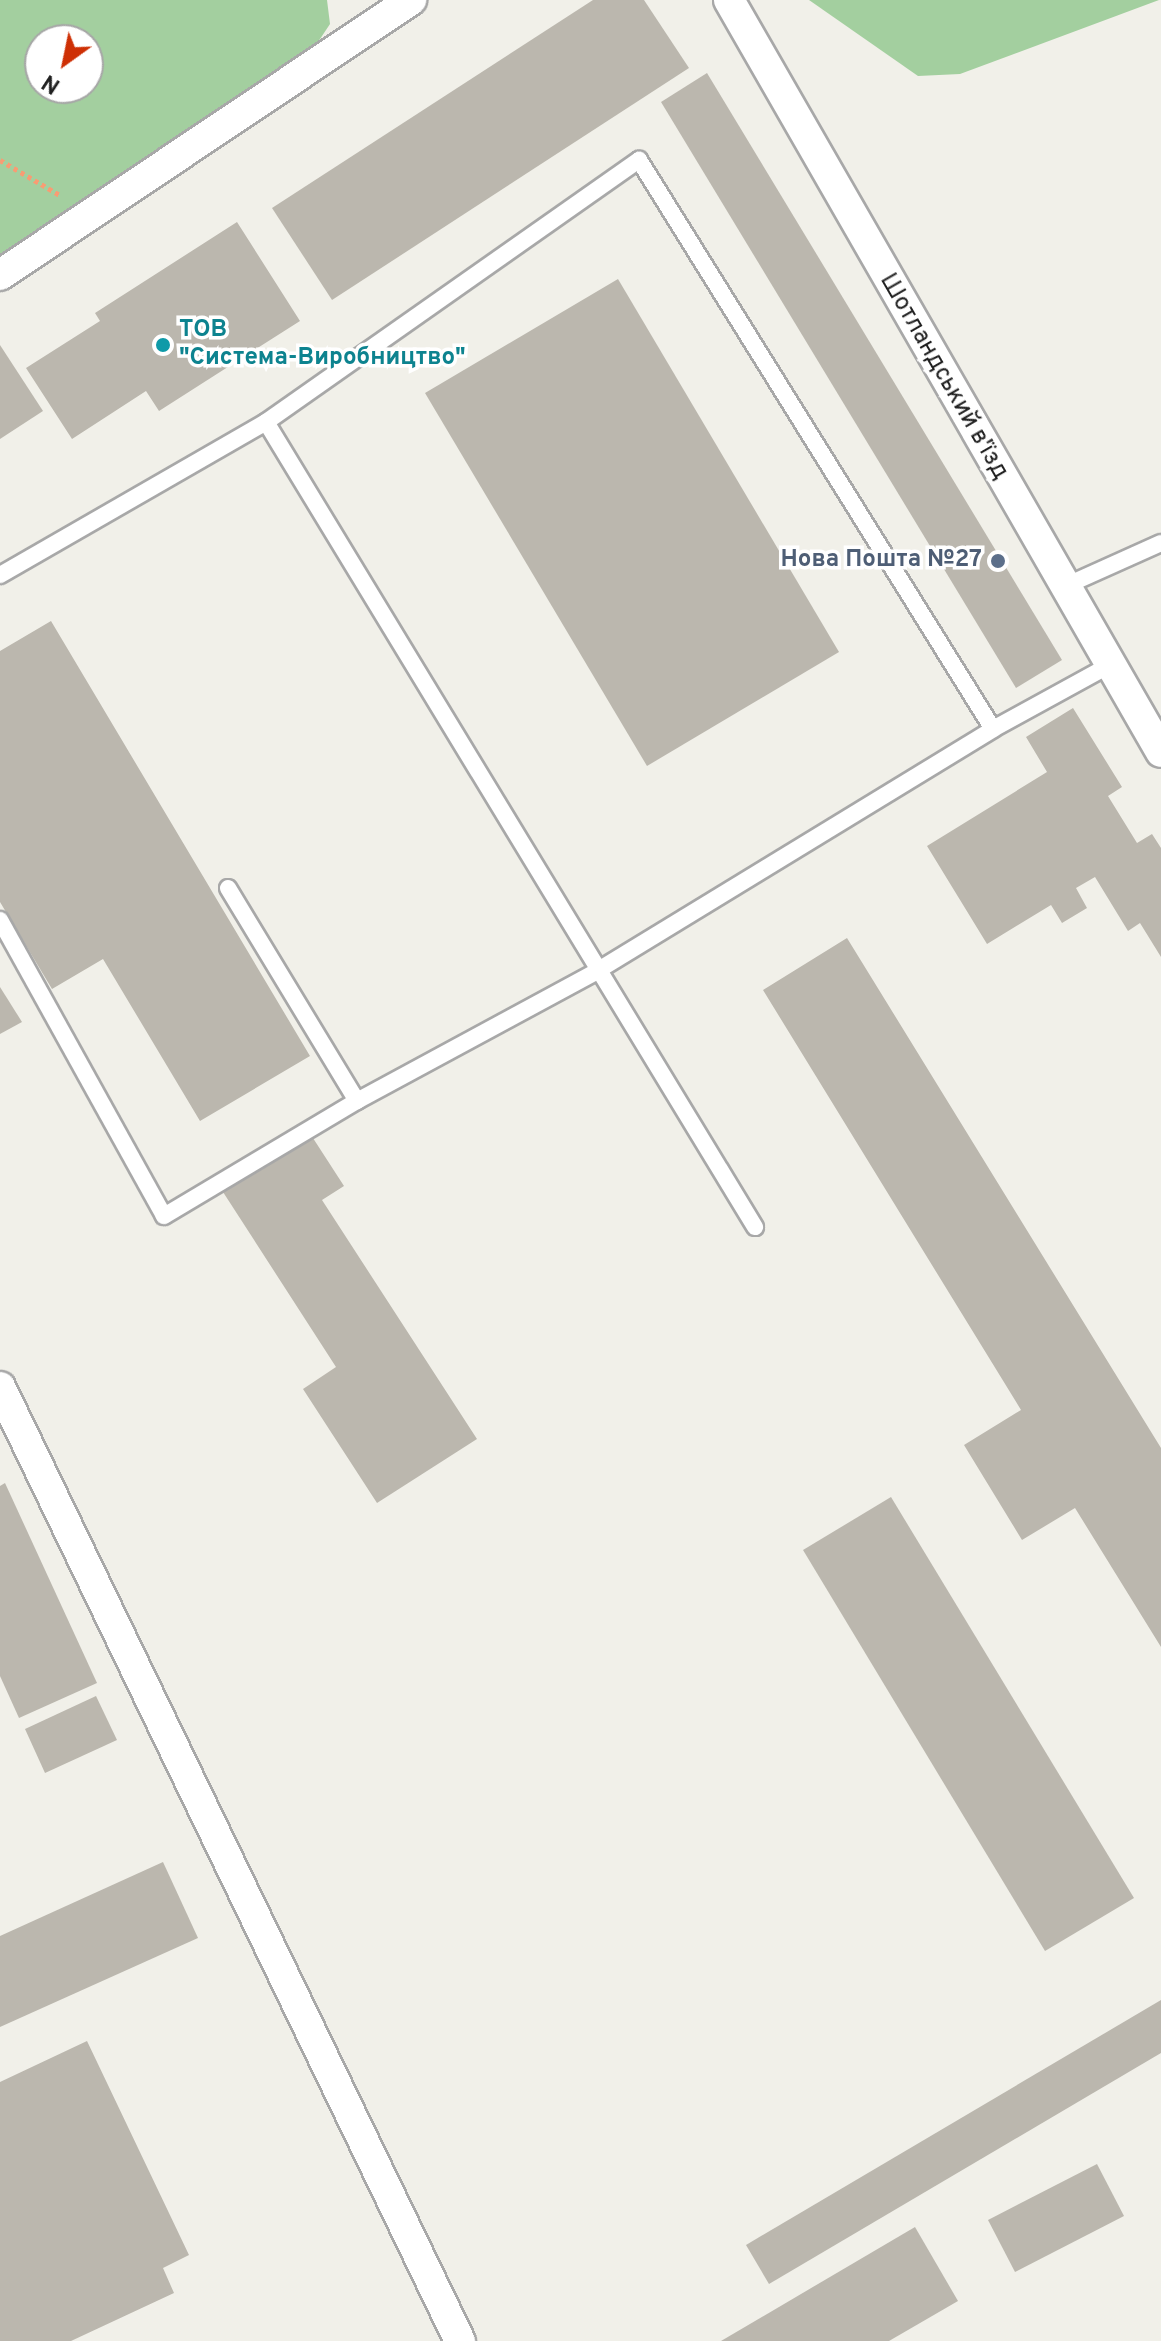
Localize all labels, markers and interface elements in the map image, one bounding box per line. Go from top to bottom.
north arrow [24,24,104,104]
text: N [38,67,66,98]
street label: Шотландський в'їзд [872,269,1014,485]
place label: ТОВ "Система-Виробництво" [179,317,466,373]
marker: ТОВ "Система-Виробництво" [154,336,172,354]
place label: Нова Пошта №27 [781,547,982,575]
marker: Нова Пошта №27 [989,552,1007,570]

